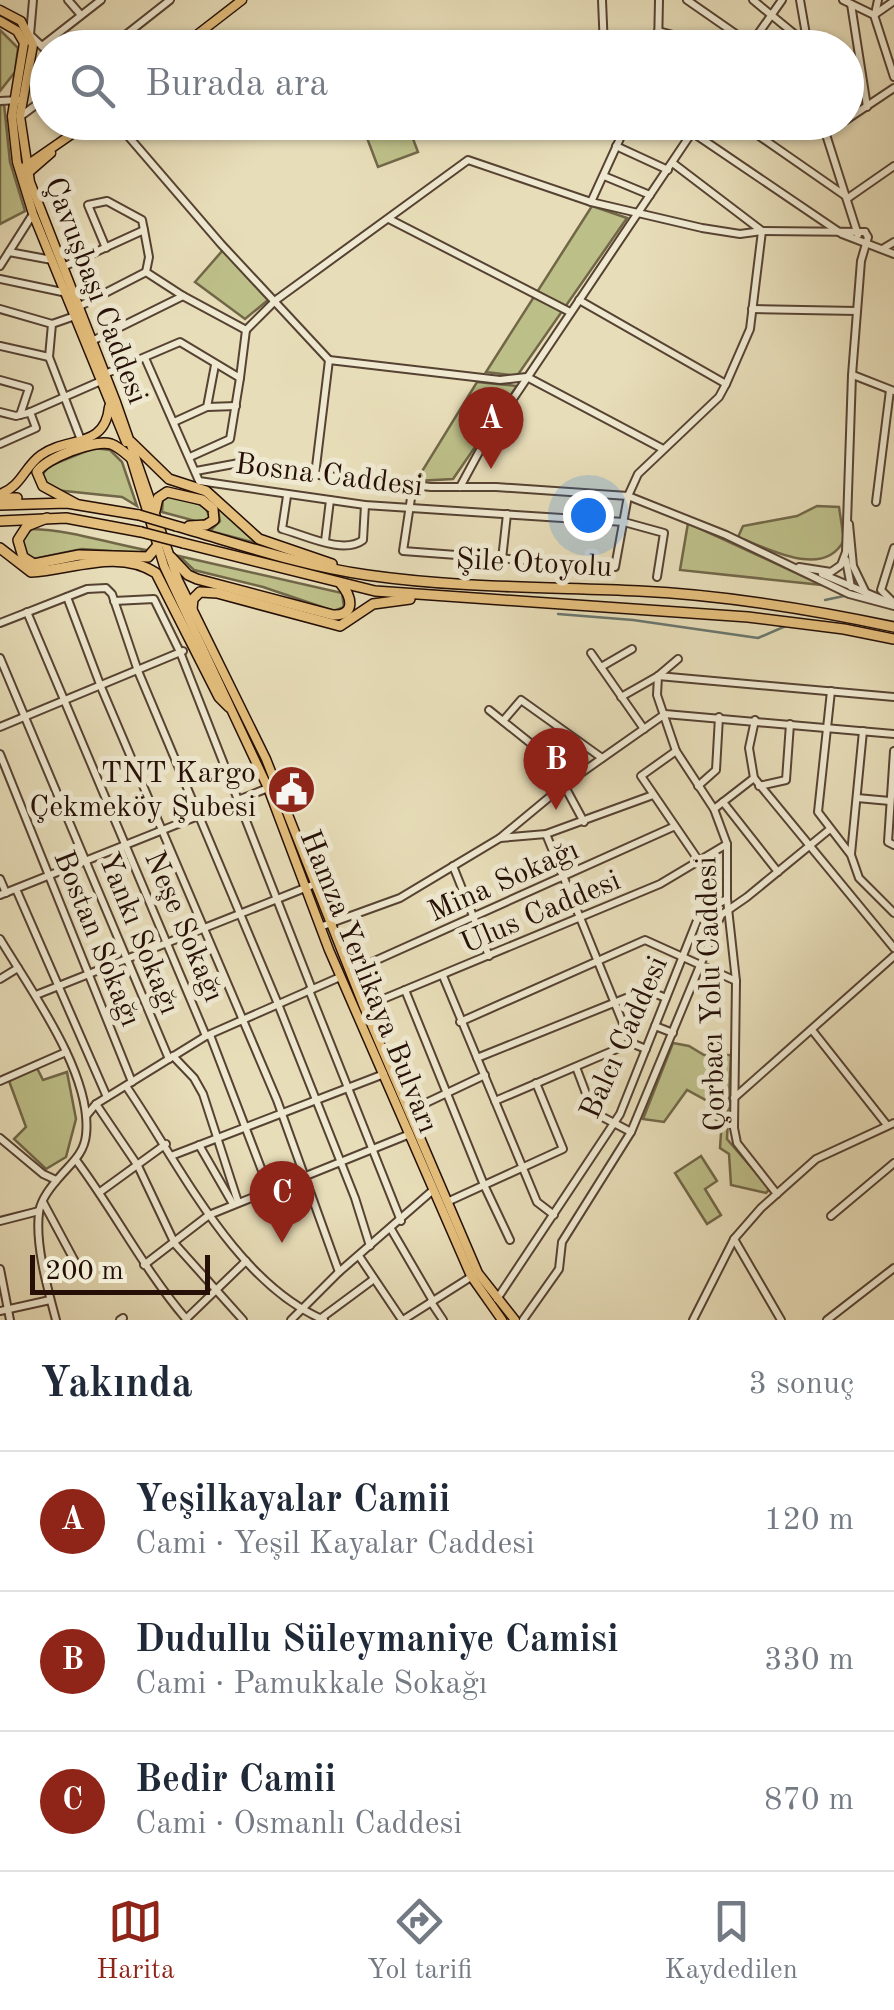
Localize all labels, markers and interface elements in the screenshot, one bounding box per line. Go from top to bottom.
search box [30,30,864,140]
icon: search [65,58,120,113]
text: Burada ara [145,66,328,104]
street label: Çavuşbaşı Caddesi [38,173,152,408]
pin: A [458,386,524,469]
street label: Bosna Caddesi [233,450,424,502]
your location [563,490,614,541]
street label: Şile Otoyolu [455,545,613,583]
pin: B [524,728,588,810]
place label: TNT Kargo Çekmeköy Şubesi [29,759,256,823]
public building icon: TNT Kargo Çekmeköy Şubesi [265,763,317,815]
street label: Hamza Yerlikaya Bulvarı [294,826,443,1137]
street label: Mina Sokağı [424,835,583,928]
street label: Bostan Sokağı [47,847,145,1031]
street label: Neşe Sokağı [138,847,228,1006]
street label: Yankı Sokağı [92,849,184,1019]
street label: Çorbacı Yolu Caddesi [692,856,732,1132]
street label: Ulus Caddesi [457,866,625,960]
street label: Balcı Caddesi [576,952,674,1124]
pin: C [250,1160,314,1243]
scale bar [30,1250,210,1294]
text: 200 m [45,1258,124,1286]
text: Yakında [40,1364,193,1406]
text: 3 sonuç [748,1369,854,1401]
text: Yeşilkayalar Camii [135,1482,450,1520]
text: A [60,1505,85,1537]
text: 120 m [764,1505,854,1537]
text: Cami · Yeşil Kayalar Caddesi [135,1529,535,1561]
text: Dudullu Süleymaniye Camisi [135,1622,618,1660]
text: B [61,1645,84,1677]
text: 330 m [764,1645,854,1677]
text: Cami · Pamukkale Sokağı [135,1669,487,1701]
text: Bedir Camii [135,1762,336,1800]
text: C [62,1785,83,1817]
text: 870 m [764,1785,854,1817]
text: Cami · Osmanlı Caddesi [135,1809,462,1841]
tab: Harita [96,1894,175,1989]
tab: Yol tarifi [367,1894,472,1989]
tab: Kaydedilen [665,1894,798,1989]

